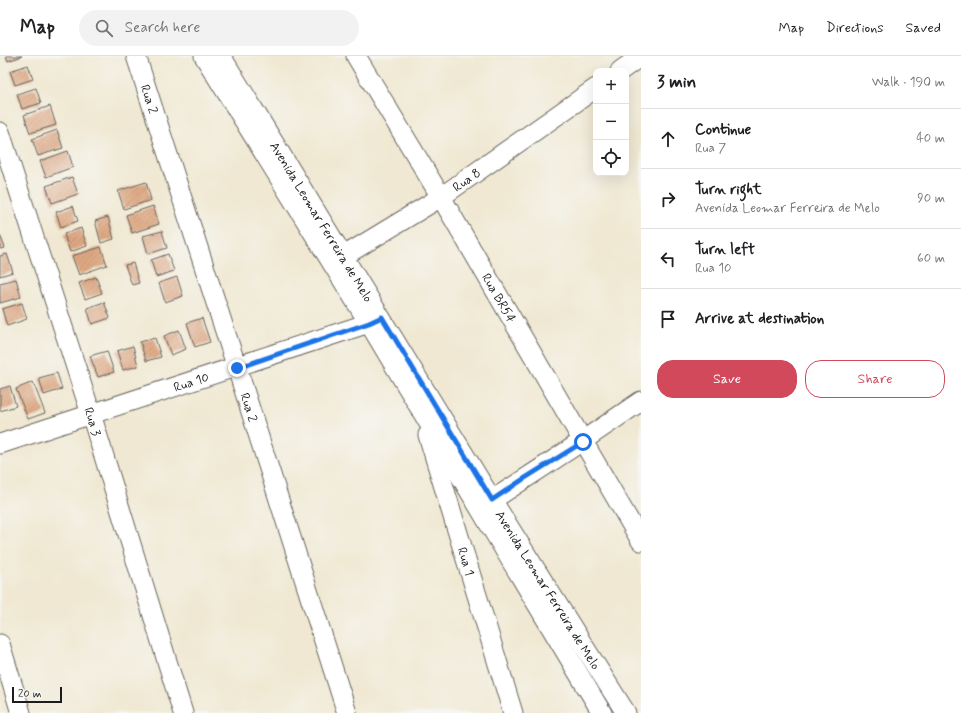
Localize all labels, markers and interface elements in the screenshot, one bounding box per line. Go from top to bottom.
search box [79,10,359,46]
text: Map [20,15,55,40]
icon: search [93,17,115,39]
text: Search here [125,18,200,38]
text: Map [778,19,804,37]
text: Directions [826,19,884,37]
text: Saved [906,19,941,37]
map controls [593,68,629,176]
button: + [593,68,629,104]
text: 3 min [657,71,696,93]
text: Walk · 190 m [872,74,945,91]
street label: Rua 2 [136,83,161,117]
button: − [593,104,629,140]
text: Continue [695,120,751,140]
icon: ahead [657,128,679,150]
text: 40 m [916,130,945,147]
street label: Avenida Leomar Ferreira de Melo [265,139,376,306]
button: locate [593,140,629,176]
text: Rua 7 [695,140,726,157]
street label: Rua 8 [450,165,485,196]
text: Turn right [695,180,762,200]
icon: right [657,188,679,210]
text: 90 m [917,190,945,207]
text: Avenida Leomar Ferreira de Melo [695,200,880,217]
text: Turn left [695,240,755,260]
icon: left [657,248,679,270]
text: 60 m [917,250,945,267]
text: Rua 10 [695,260,732,277]
street label: Rua BR54 [477,270,519,326]
icon: arrive [657,308,679,330]
text: Arrive at destination [695,309,824,329]
route end [228,359,246,377]
button: Save [657,360,797,398]
button: Share [805,360,945,398]
street label: Rua 10 [171,369,211,397]
street label: Rua 2 [235,391,261,425]
street label: Rua 3 [79,405,104,438]
route start [574,433,592,451]
street label: Avenida Leomar Ferreira de Melo [491,508,604,674]
street label: Rua 1 [453,545,478,578]
scale bar [12,685,62,704]
text: 20 m [18,687,41,701]

